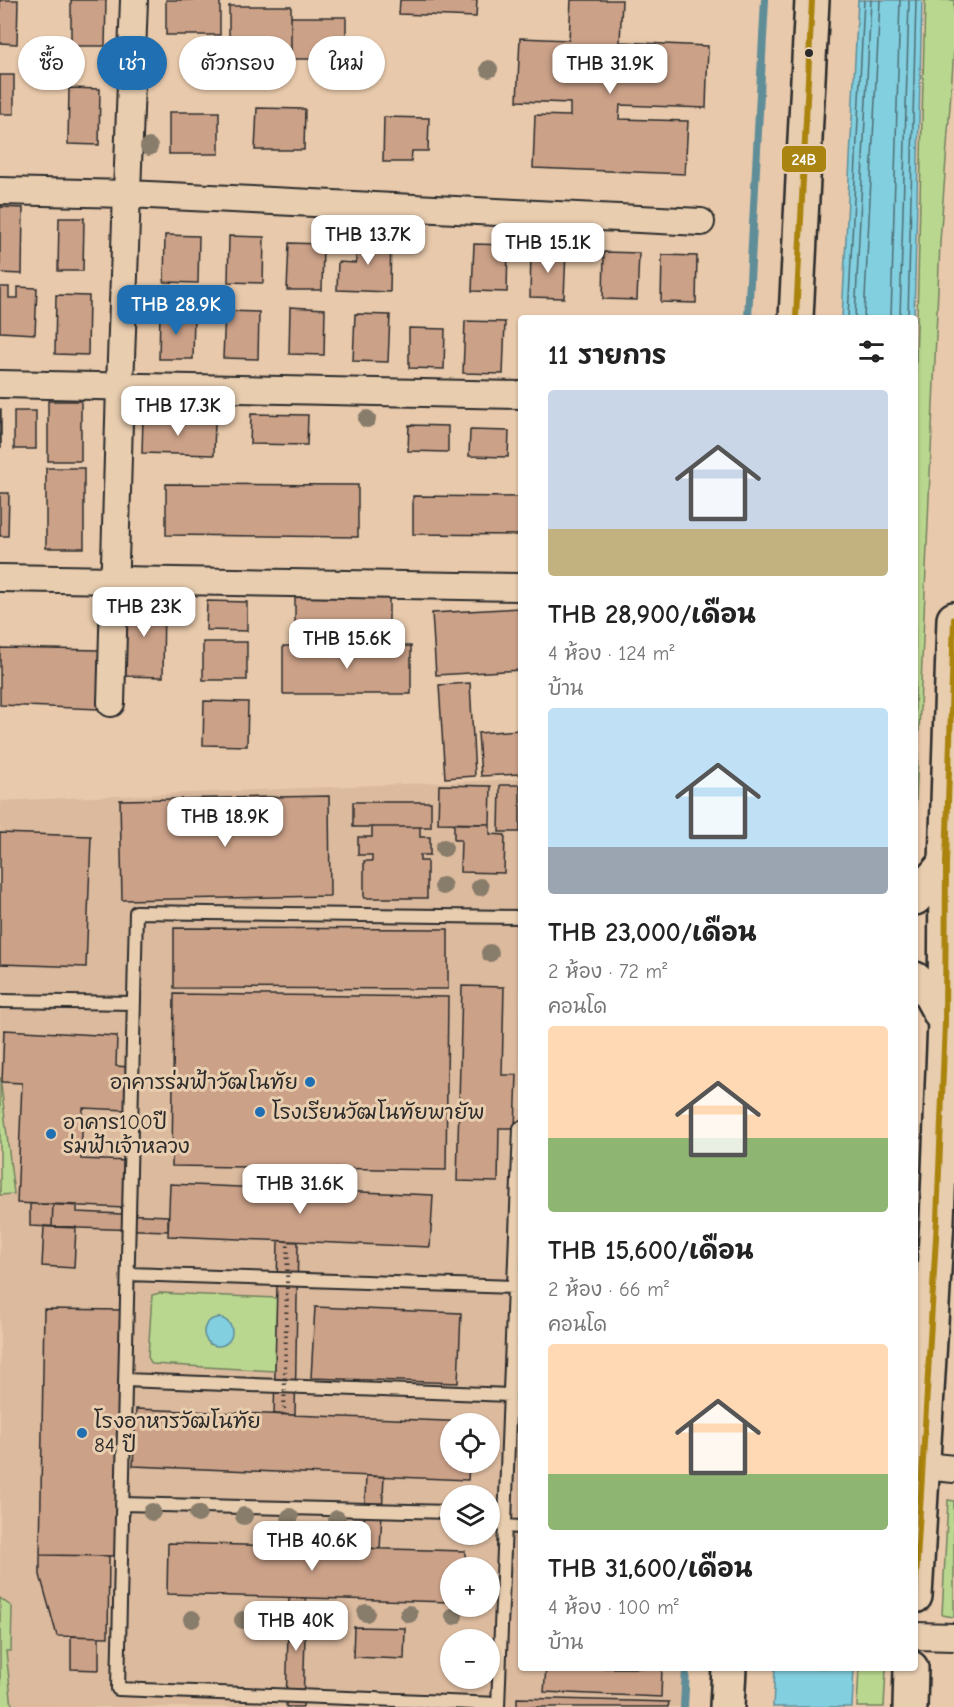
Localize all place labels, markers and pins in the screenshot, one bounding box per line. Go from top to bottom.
pin: THB 31.9K [541,44,679,95]
unlabelled marker [803,47,815,59]
pin: THB 13.7K [299,215,437,266]
pin: THB 15.1K [479,223,617,274]
pin: THB 28.9K [107,285,245,336]
pin: THB 17.3K [109,386,247,437]
pin: THB 23K [89,587,199,638]
pin: THB 15.6K [278,619,416,670]
pin: THB 18.9K [156,797,294,848]
place label: อาคารร่มฟ้าวัฒโนทัย [110,1068,298,1094]
marker: อาคารร่มฟ้าวัฒโนทัย [303,1075,317,1089]
place label: โรงเรียนวัฒโนทัยพายัพ [272,1099,485,1124]
marker: โรงเรียนวัฒโนทัยพายัพ [253,1105,267,1119]
place label: อาคาร100ปี ร่มฟ้าเจ้าหลวง [63,1110,190,1158]
marker: อาคาร100ปี ร่มฟ้าเจ้าหลวง [44,1127,58,1141]
pin: THB 31.6K [231,1164,369,1215]
place label: โรงอาหารวัฒโนทัย 84 ปี [94,1408,261,1457]
marker: โรงอาหารวัฒโนทัย 84 ปี [75,1426,89,1440]
pin: THB 40.6K [243,1521,381,1572]
pin: THB 40K [241,1601,351,1652]

